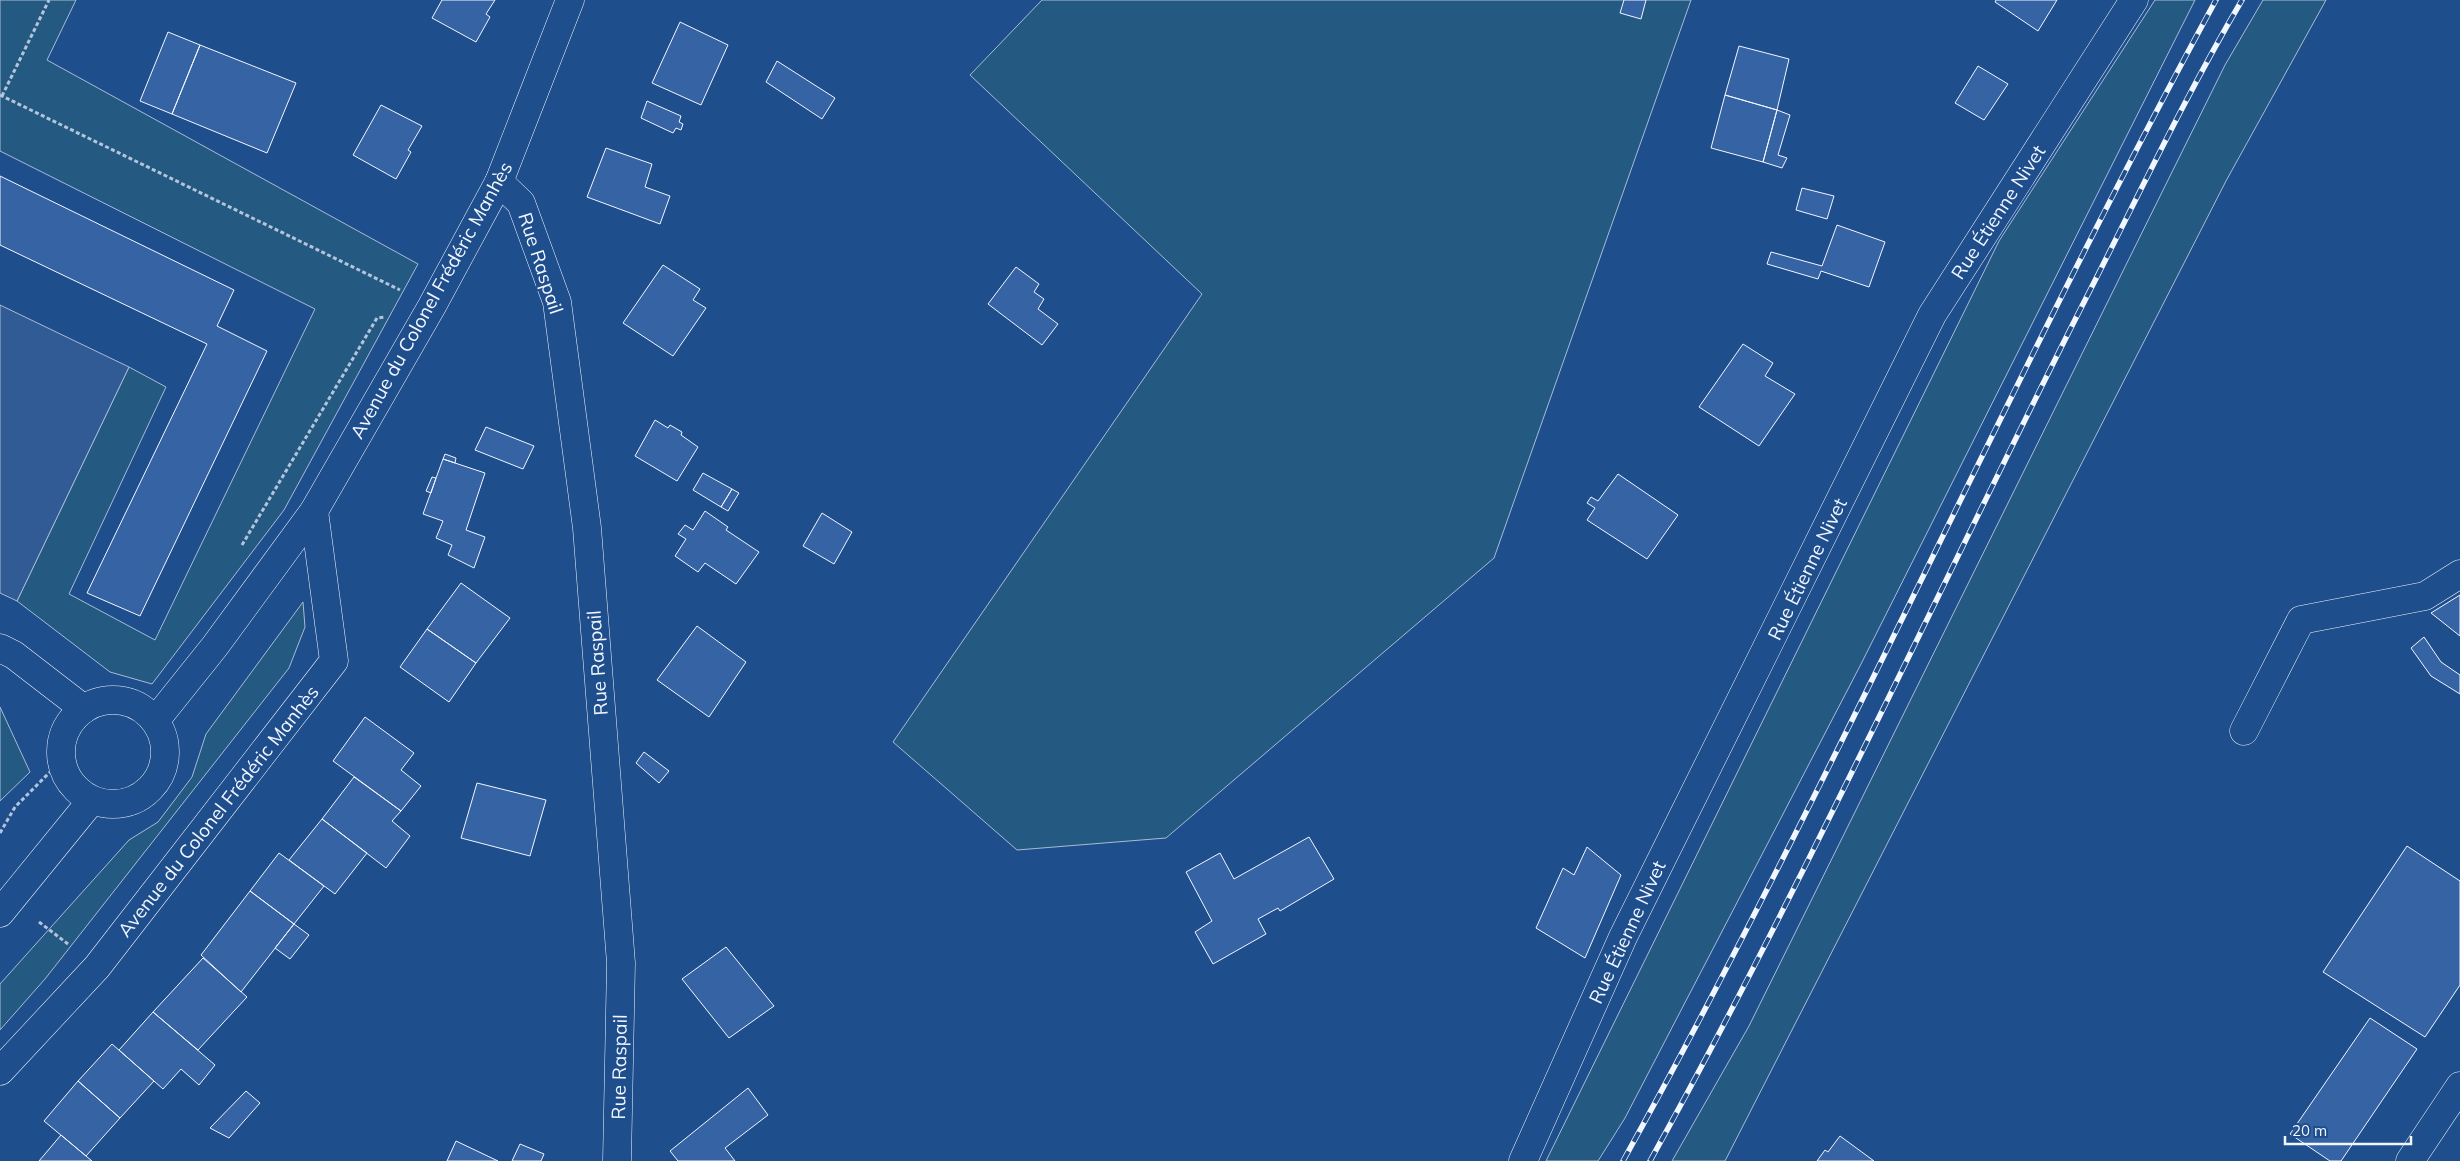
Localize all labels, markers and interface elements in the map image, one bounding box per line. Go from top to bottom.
street label: Rue Étienne Nivet [1946,140,2051,284]
street label: Avenue du Colonel Frédéric Manhès [345,157,517,443]
street label: Rue Raspail [513,209,569,317]
street label: Rue Étienne Nivet [1762,494,1852,644]
street label: Rue Raspail [581,610,613,716]
street label: Avenue du Colonel Frédéric Manhès [112,680,324,942]
street label: Rue Étienne Nivet [1583,856,1671,1007]
street label: Rue Raspail [606,1014,632,1120]
scale bar [2285,1114,2411,1146]
text: 20 m [2292,1121,2327,1140]

